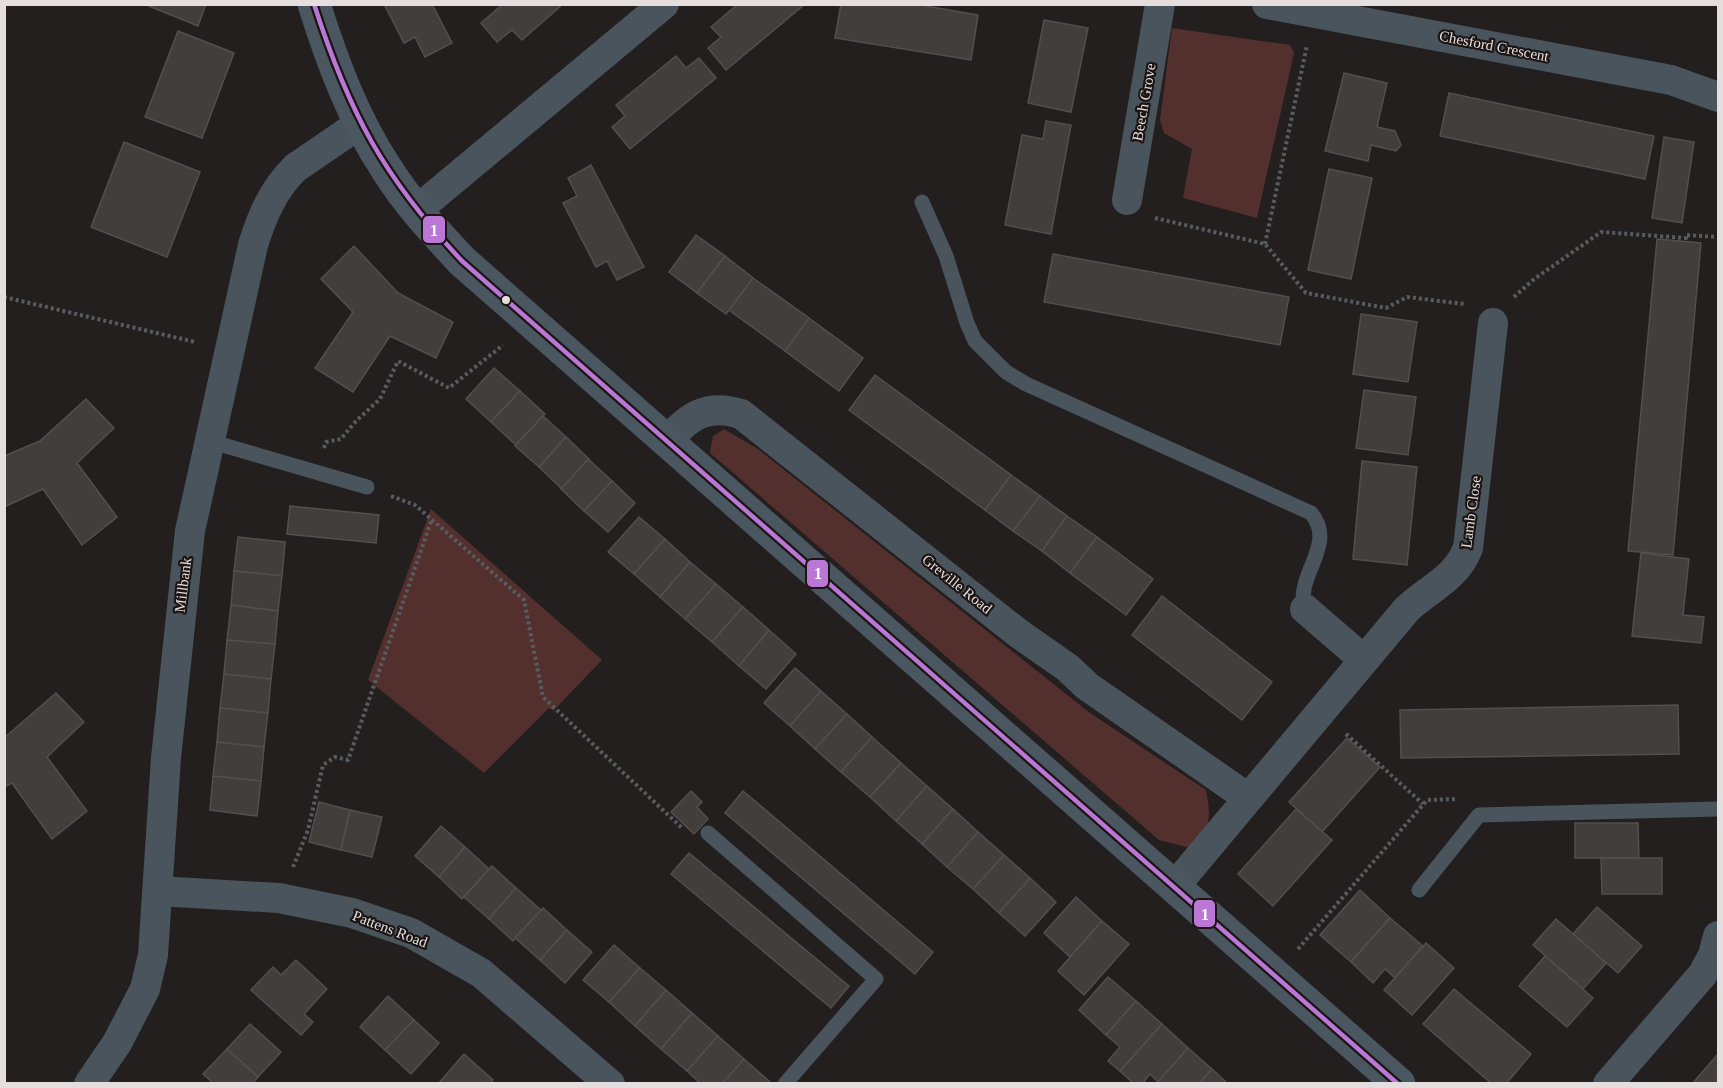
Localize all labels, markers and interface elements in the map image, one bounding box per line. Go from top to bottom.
street label: Chesford Crescent [1438,28,1551,65]
street label: Beech Grove [1129,62,1159,142]
line badge: 1 [422,215,446,244]
text: 1 [430,222,438,239]
unlabelled marker [500,294,512,306]
street label: Lamb Close [1458,474,1484,549]
street label: Greville Road [919,551,995,617]
street label: Millbank [172,556,194,613]
line badge: 1 [806,559,829,588]
text: 1 [814,565,822,582]
line badge: 1 [1193,899,1216,928]
text: 1 [1201,906,1209,923]
street label: Pattens Road [350,907,430,951]

